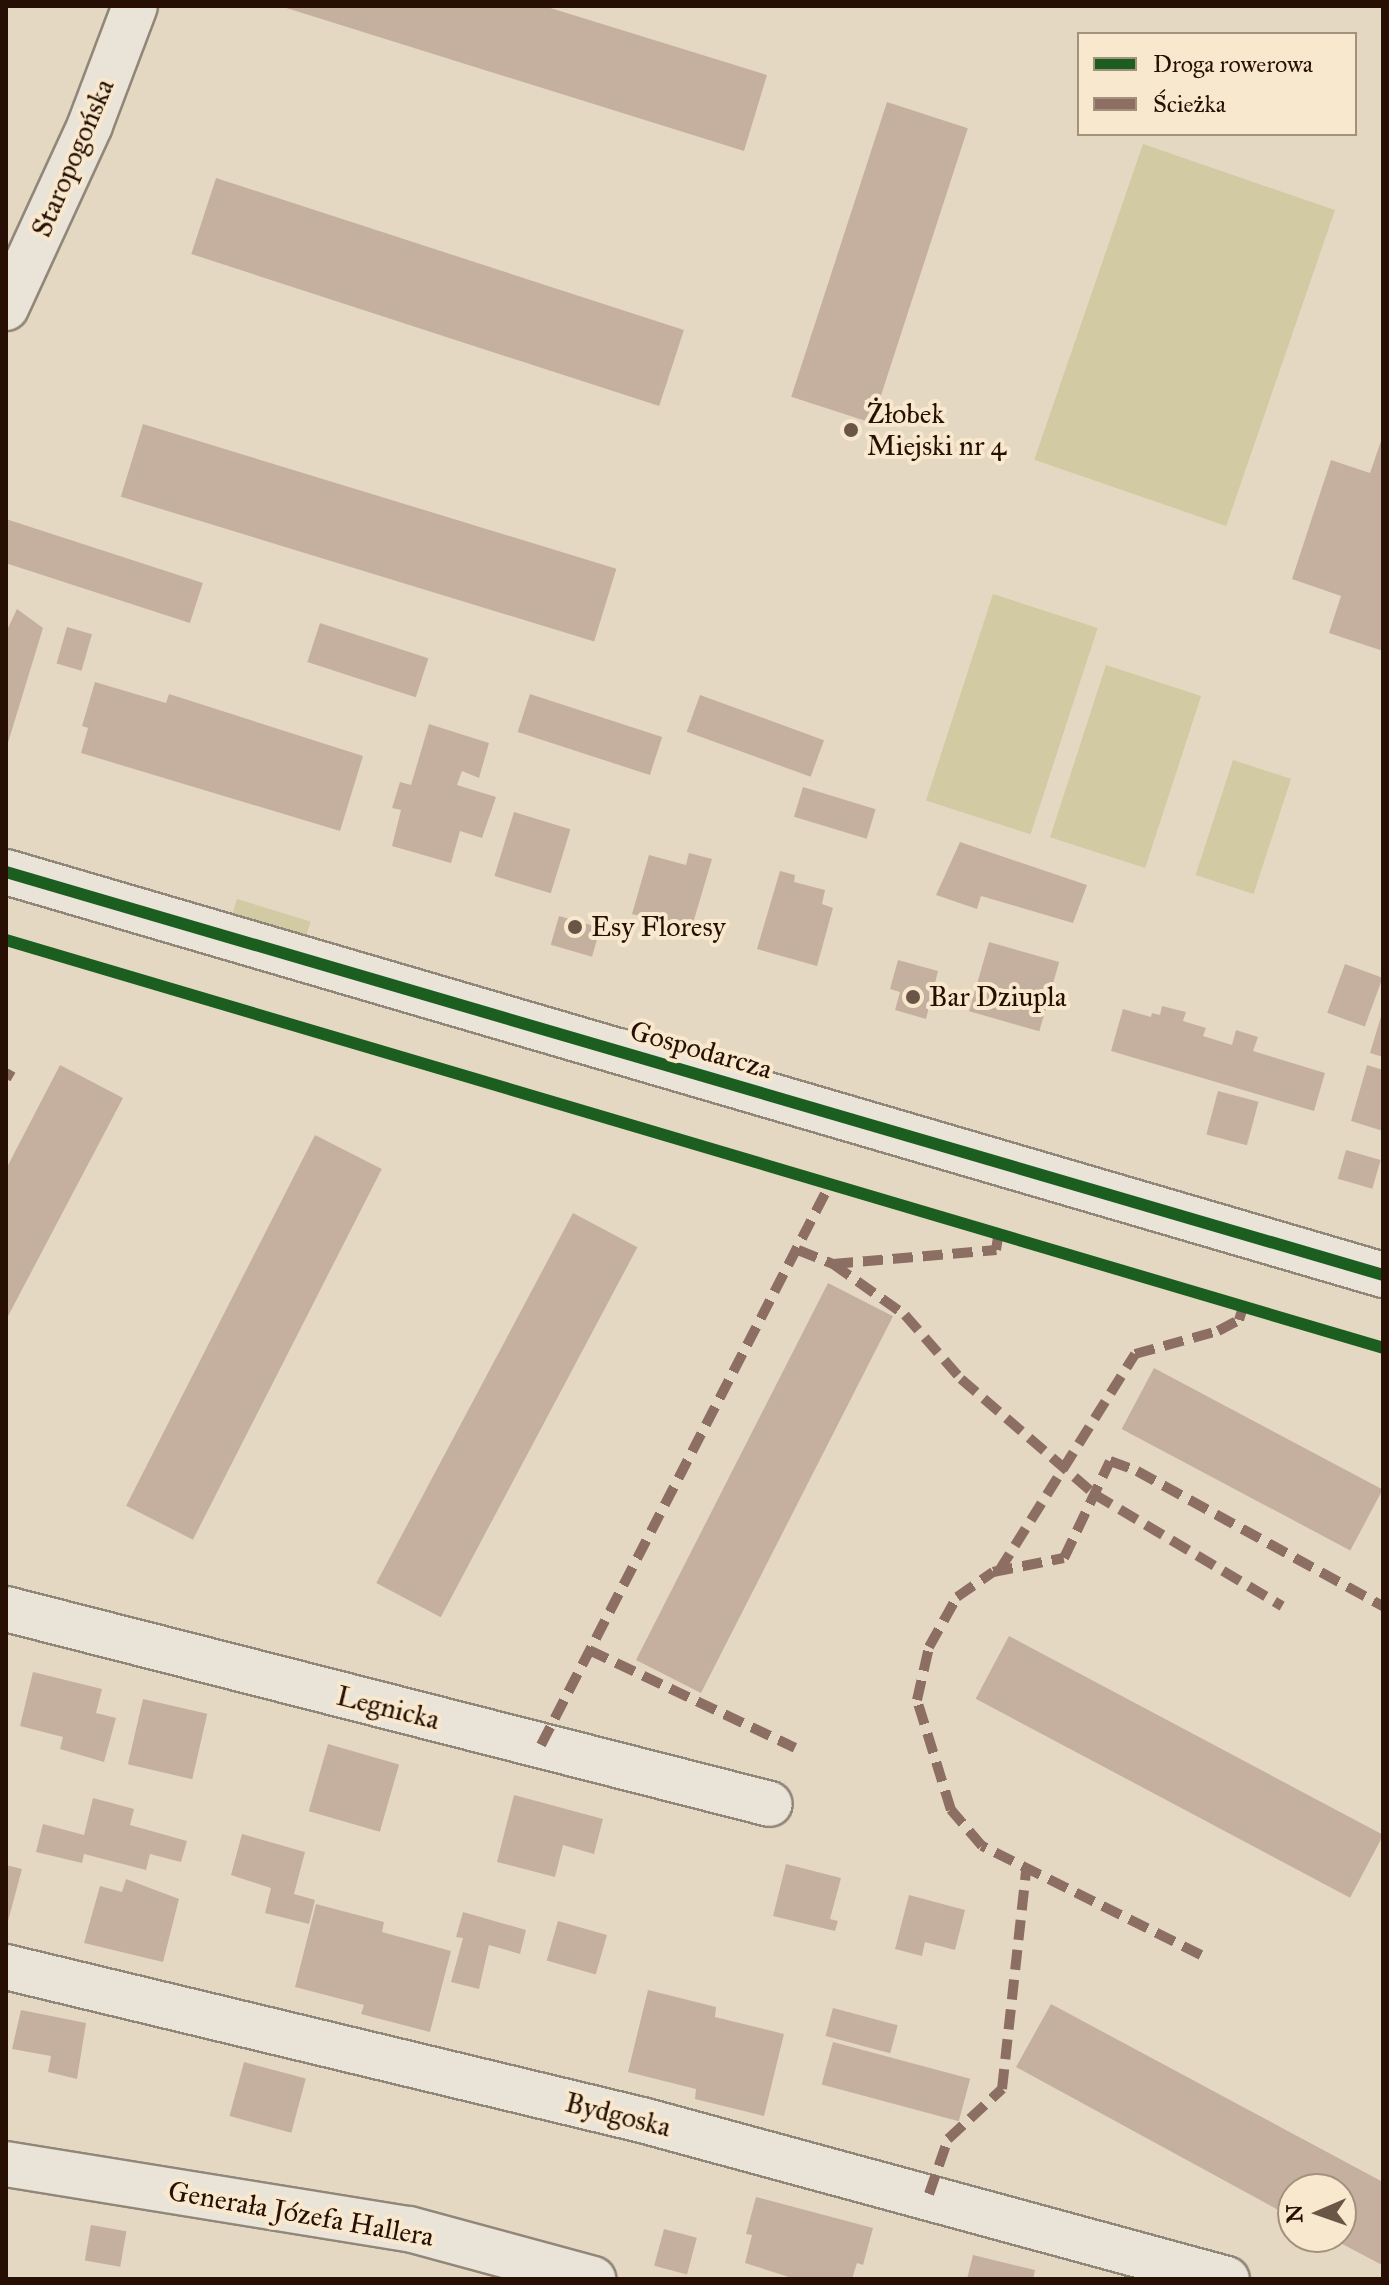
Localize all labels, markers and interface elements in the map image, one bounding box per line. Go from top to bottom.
legend [1077,32,1357,136]
text: Droga rowerowa [1153,49,1313,79]
street label: Staropogońska [25,74,121,242]
text: Ścieżka [1153,89,1226,119]
place label: Żłobek Miejski nr 4 [867,397,1006,463]
marker: Żłobek Miejski nr 4 [842,421,860,439]
place label: Esy Floresy [591,910,726,944]
marker: Esy Floresy [566,918,584,936]
place label: Bar Dziupla [929,980,1067,1014]
marker: Bar Dziupla [904,988,922,1006]
street label: Gospodarcza [626,1014,776,1086]
street label: Legnicka [333,1679,443,1737]
street label: Bydgoska [562,2086,674,2144]
north arrow [1277,2173,1357,2253]
street label: Generała Józefa Hallera [166,2174,436,2254]
text: N [1281,2204,1308,2224]

